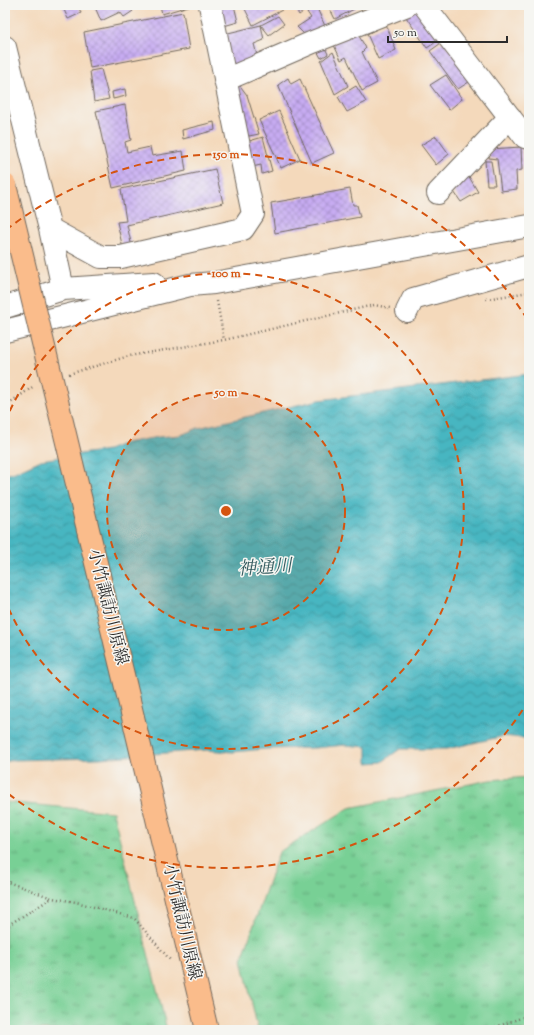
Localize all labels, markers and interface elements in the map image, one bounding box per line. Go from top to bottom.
scale bar [388,18,507,44]
text: 50 m [393,24,417,42]
text: 150 m [211,146,240,164]
text: 100 m [210,265,241,283]
text: 50 m [214,384,238,402]
centre of rings [219,504,233,518]
street label: 小竹諏訪川原線 [81,546,133,668]
water label: 神通川 [237,554,295,584]
street label: 小竹諏訪川原線 [156,861,206,983]

